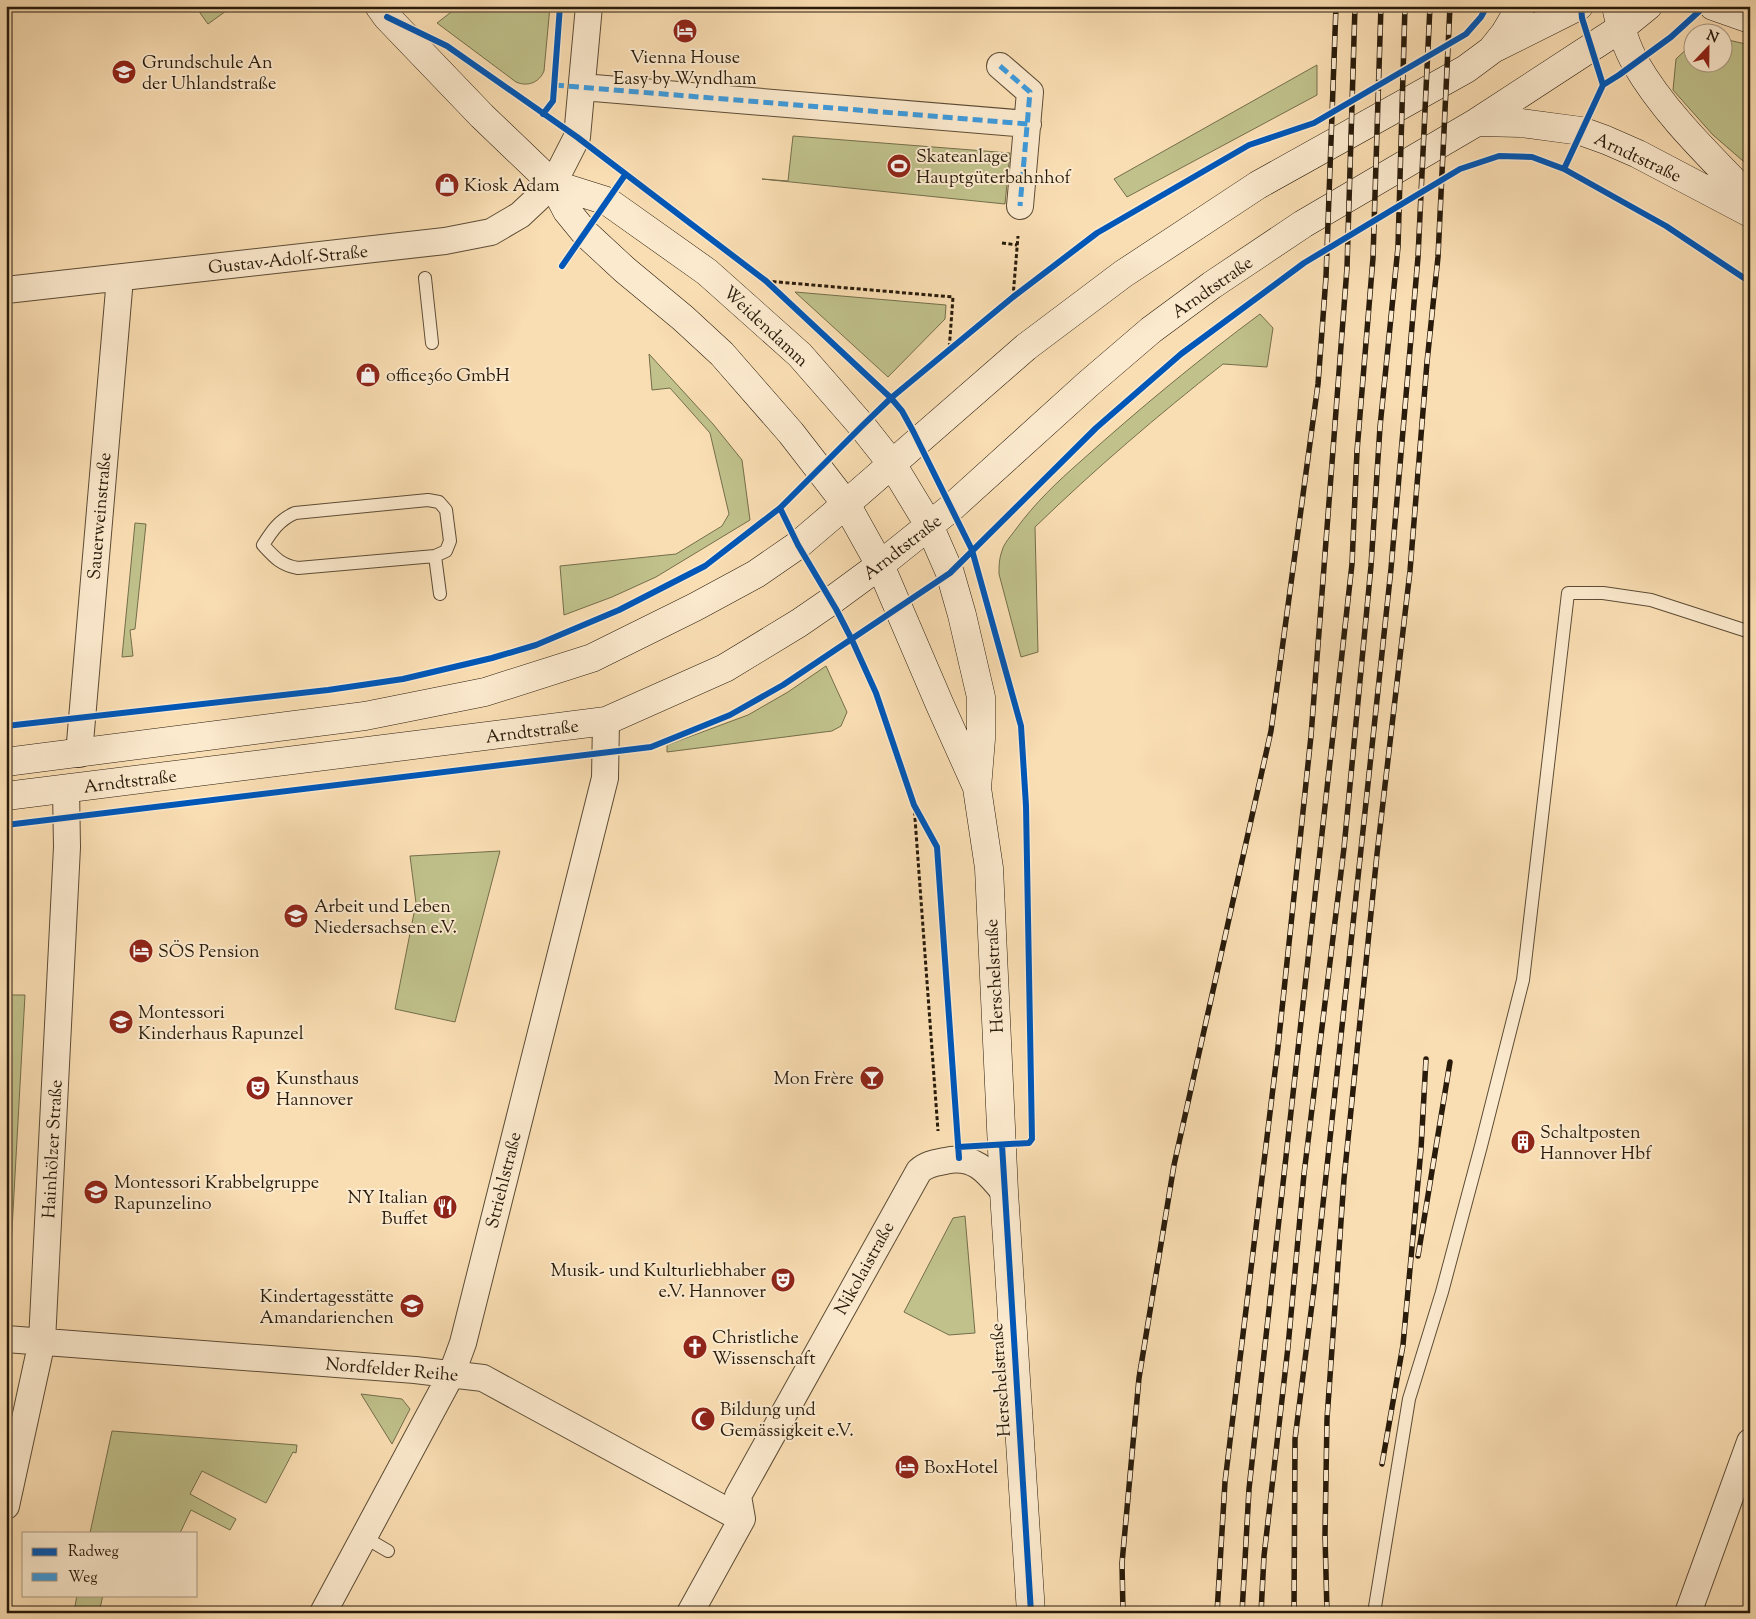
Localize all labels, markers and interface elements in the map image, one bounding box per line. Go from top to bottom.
hotel icon: Vienna House Easy by Wyndham [672,18,698,44]
north arrow [1684,22,1734,72]
text: N [1703,26,1721,49]
place label: Vienna House Easy by Wyndham [613,46,757,93]
place label: Grundschule An der Uhlandstraße [142,51,276,98]
school or university icon: Grundschule An der Uhlandstraße [111,59,137,85]
street label: Arndtstraße [1589,127,1685,190]
place label: Skateanlage Hauptgüterbahnhof [916,145,1072,192]
sports icon: Skateanlage Hauptgüterbahnhof [886,153,912,179]
shop icon: Kiosk Adam [434,172,460,198]
place label: Kiosk Adam [464,174,560,200]
street label: Gustav-Adolf-Straße [207,240,370,282]
street label: Arndtstraße [1167,251,1259,326]
street label: Weidendamm [716,281,813,374]
shop icon: office360 GmbH [355,362,381,388]
place label: office360 GmbH [386,364,510,390]
street label: Sauerweinstraße [82,452,119,581]
street label: Arndtstraße [858,509,948,588]
street label: Arndtstraße [484,714,580,752]
street label: Arndtstraße [82,764,178,802]
place label: Arbeit und Leben Niedersachsen e.V. [314,895,457,942]
school or university icon: Arbeit und Leben Niedersachsen e.V. [283,903,309,929]
street label: Herschelstraße [980,918,1012,1034]
hotel icon: SÖS Pension [128,938,154,964]
place label: SÖS Pension [158,940,260,966]
place label: Montessori Kinderhaus Rapunzel [138,1001,304,1048]
school or university icon: Montessori Kinderhaus Rapunzel [108,1009,134,1035]
bar icon: Mon Frère [859,1065,885,1091]
place label: Kunsthaus Hannover [276,1067,359,1114]
place label: Mon Frère [773,1067,854,1093]
theatre icon: Kunsthaus Hannover [245,1075,271,1101]
street label: Hainhölzer Straße [37,1079,71,1219]
place label: Schaltposten Hannover Hbf [1540,1121,1652,1168]
street label: Striehlstraße [480,1129,529,1232]
building icon: Schaltposten Hannover Hbf [1510,1129,1536,1155]
place label: Montessori Krabbelgruppe Rapunzelino [114,1171,319,1218]
school or university icon: Montessori Krabbelgruppe Rapunzelino [83,1179,109,1205]
place label: NY Italian Buffet [348,1186,428,1233]
restaurant icon: NY Italian Buffet [432,1194,458,1220]
street label: Nikolaistraße [829,1218,902,1320]
place label: Musik- und Kulturliebhaber e.V. Hannover [550,1259,766,1306]
theatre icon: Musik- und Kulturliebhaber e.V. Hannover [770,1267,796,1293]
place label: Kindertagesstätte Amandarienchen [259,1285,394,1332]
school or university icon: Kindertagesstätte Amandarienchen [399,1293,425,1319]
street label: Herschelstraße [985,1322,1019,1438]
place label: Christliche Wissenschaft [712,1326,816,1373]
church icon: Christliche Wissenschaft [682,1334,708,1360]
street label: Nordfelder Reihe [324,1352,459,1390]
place label: Bildung und Gemässigkeit e.V. [720,1398,854,1445]
mosque icon: Bildung und Gemässigkeit e.V. [690,1406,716,1432]
hotel icon: BoxHotel [894,1454,920,1480]
place label: BoxHotel [924,1456,998,1482]
legend [22,1532,198,1596]
text: Radweg [68,1542,119,1563]
text: Weg [68,1568,98,1589]

